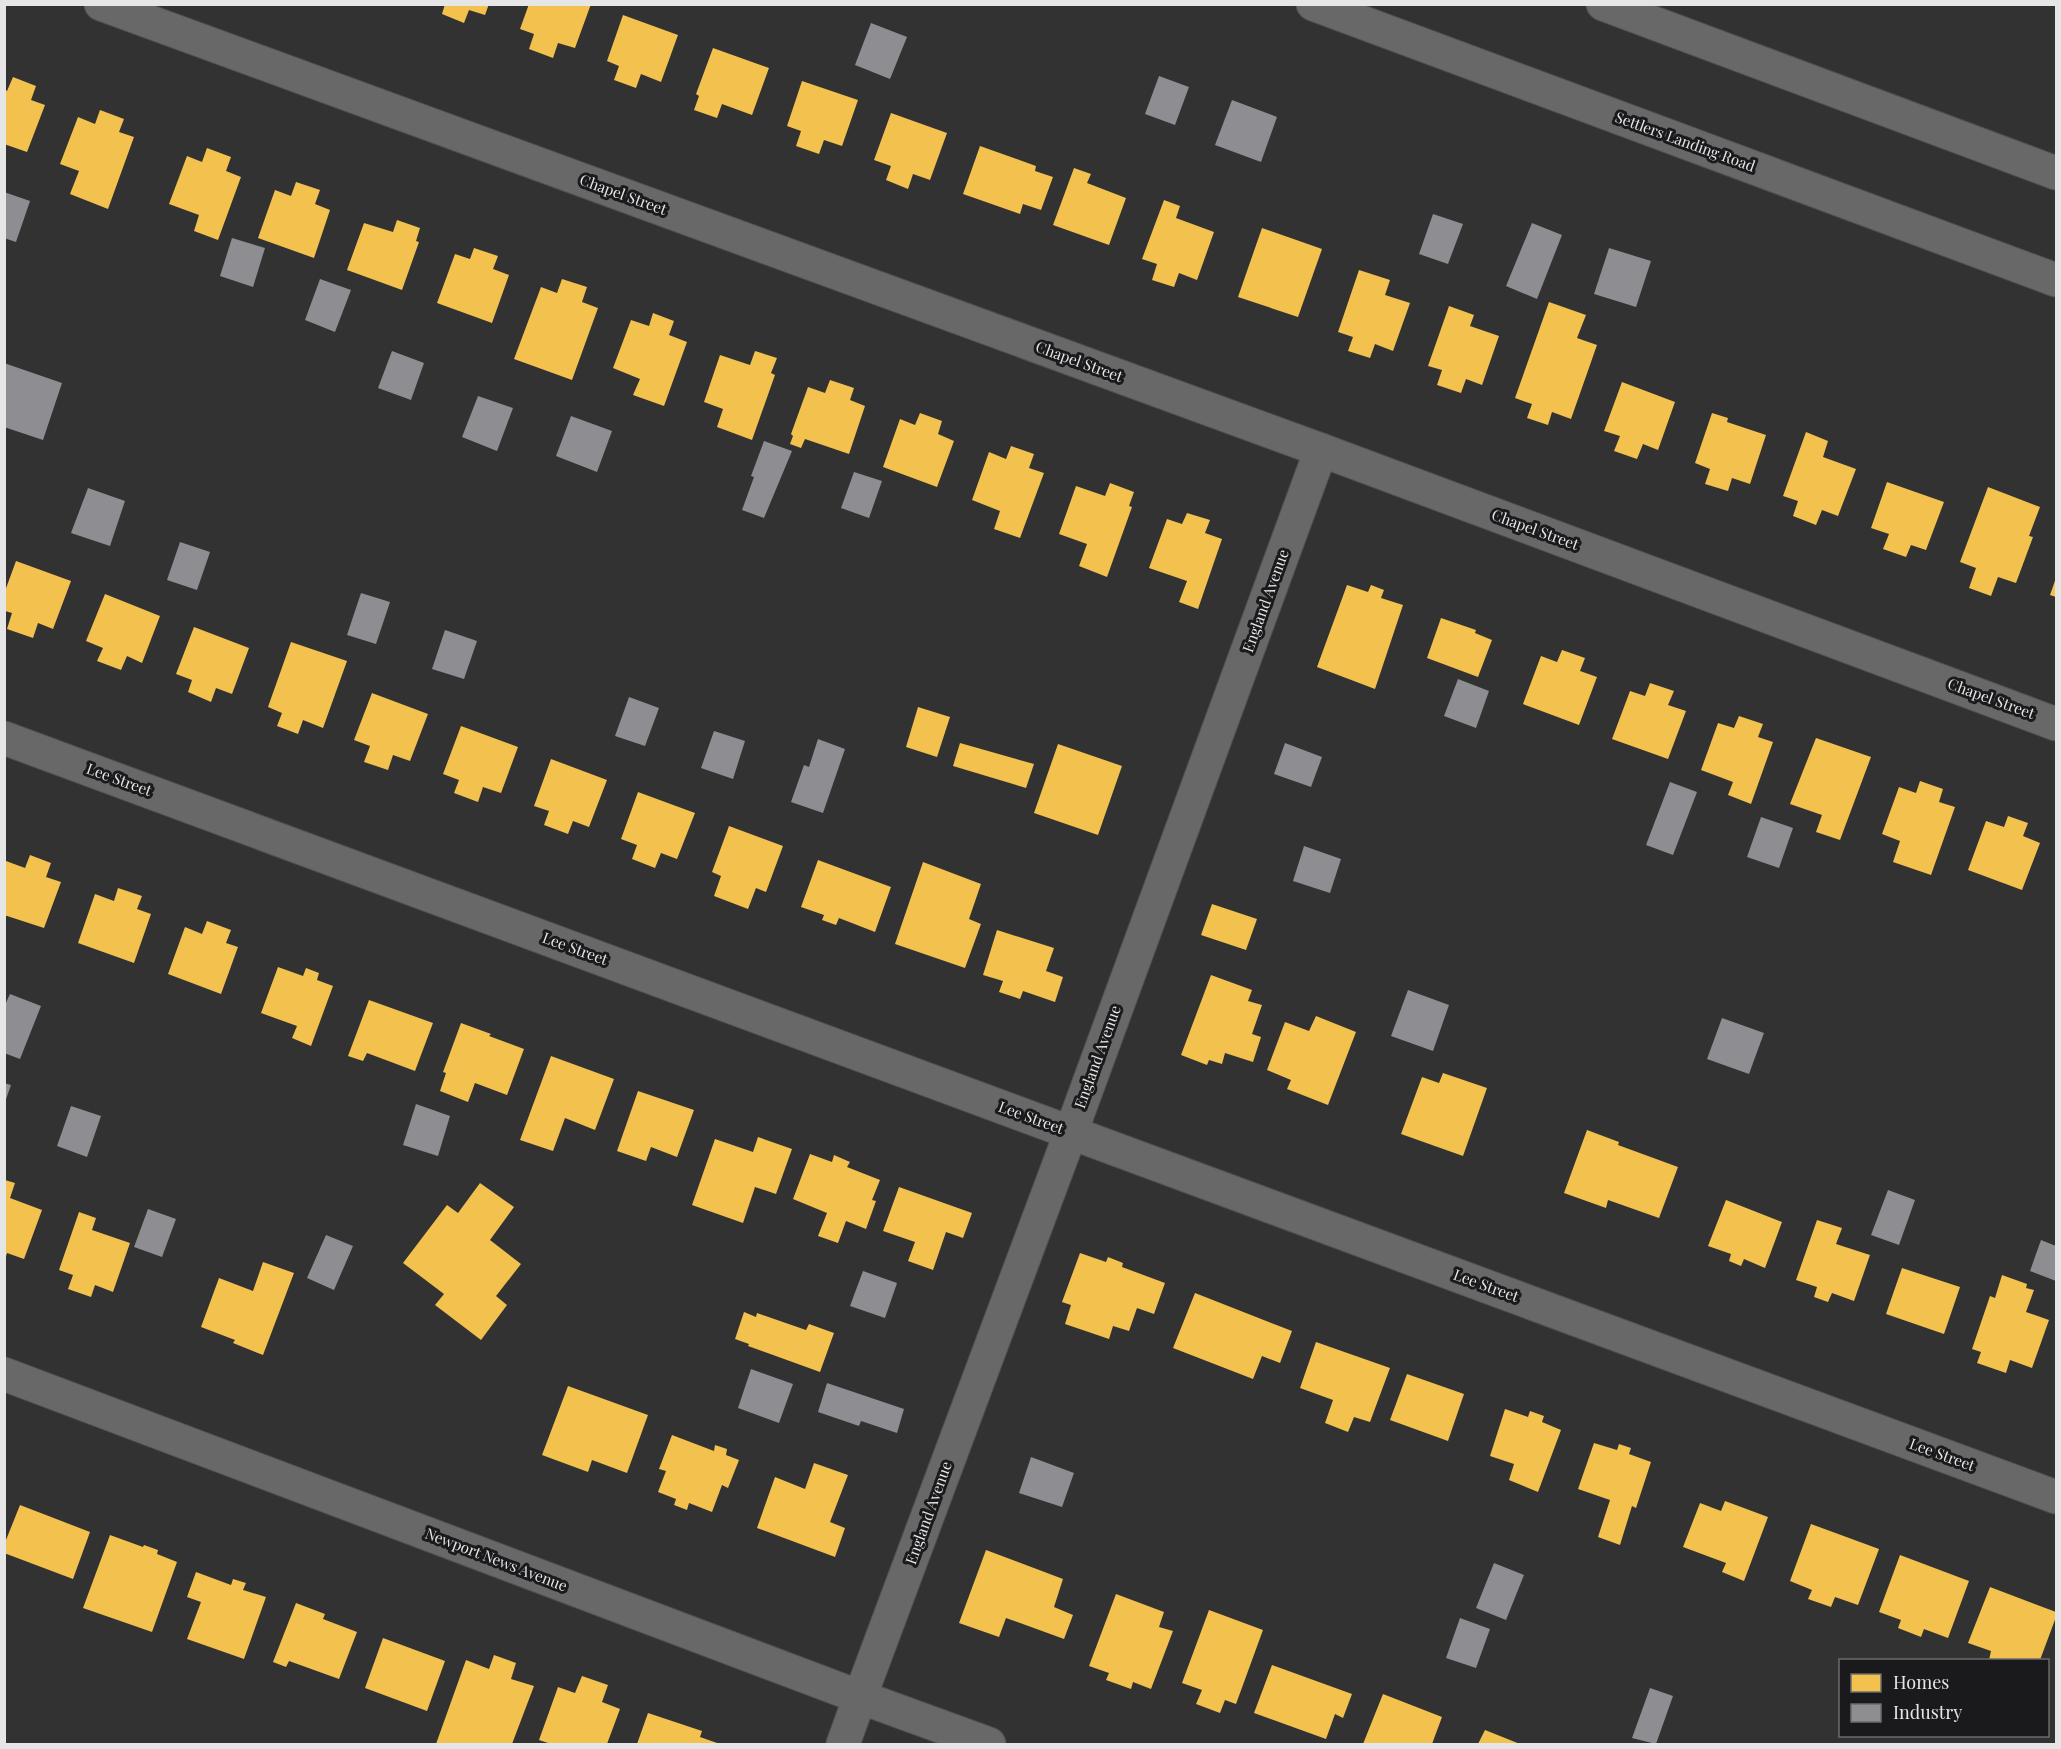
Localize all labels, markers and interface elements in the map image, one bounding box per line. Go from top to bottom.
street label: Settlers Landing Road [1613,106,1758,176]
street label: Chapel Street [577,169,670,219]
street label: Chapel Street [1033,336,1126,386]
street label: Chapel Street [1489,504,1582,554]
street label: England Avenue [1237,546,1293,655]
street label: Chapel Street [1945,673,2038,723]
street label: Lee Street [84,758,155,800]
street label: Lee Street [540,927,611,969]
street label: England Avenue [1069,1002,1125,1111]
street label: Lee Street [996,1096,1067,1138]
street label: Lee Street [1451,1264,1522,1306]
street label: Lee Street [1907,1433,1978,1475]
street label: England Avenue [900,1458,956,1567]
street label: Newport News Avenue [423,1523,570,1595]
legend [1839,1659,2049,1737]
text: Homes [1893,1670,1949,1694]
text: Industry [1893,1700,1962,1724]

